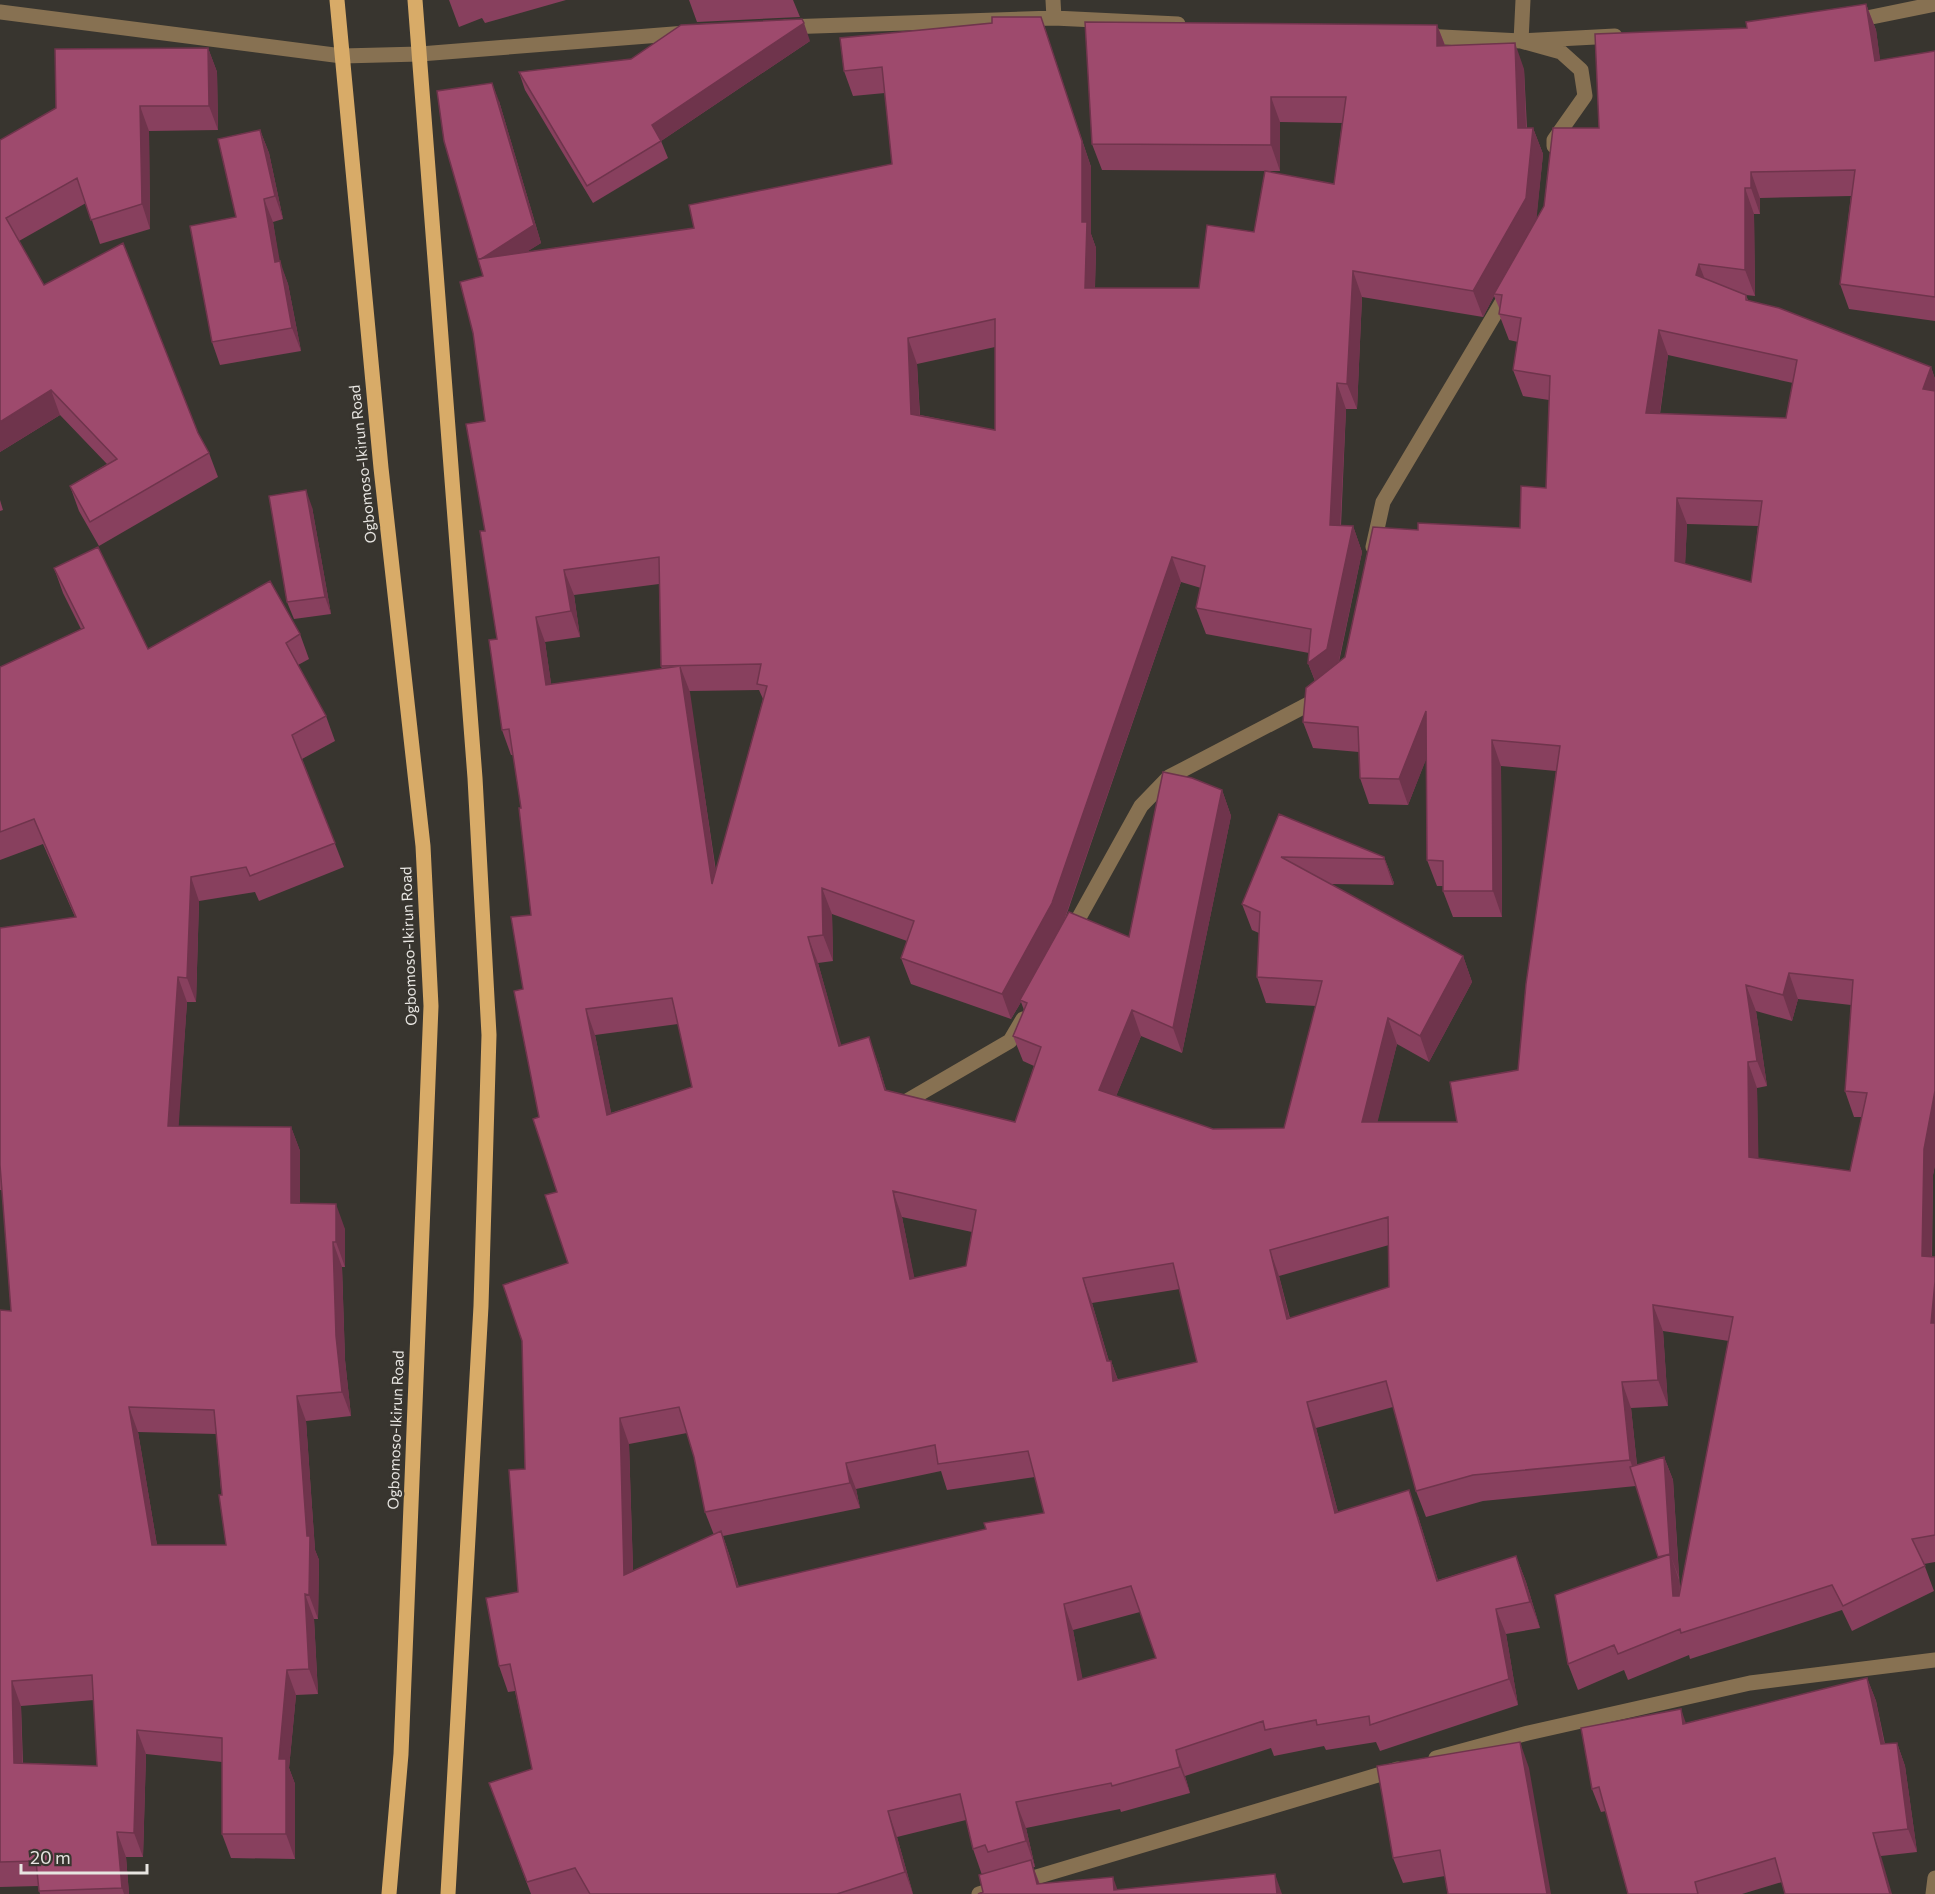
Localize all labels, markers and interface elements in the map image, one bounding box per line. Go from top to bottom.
street label: Ogbomoso-Ikirun Road [345,384,379,544]
street label: Ogbomoso-Ikirun Road [396,866,420,1026]
street label: Ogbomoso-Ikirun Road [383,1350,407,1510]
scale bar [21,1837,147,1875]
text: 20 m [30,1846,71,1868]

